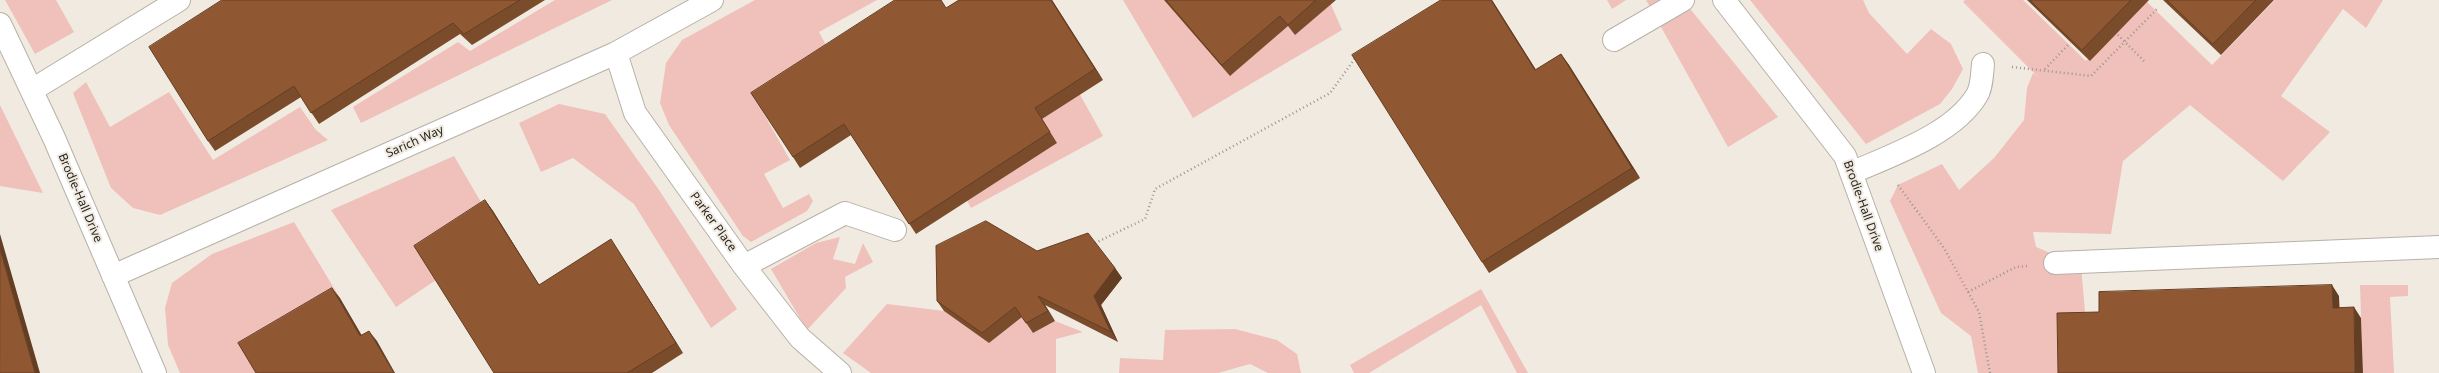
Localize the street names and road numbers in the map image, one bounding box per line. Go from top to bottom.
street label: Sarich Way [384,123,446,161]
street label: Brodie-Hall Drive [55,151,105,245]
street label: Brodie-Hall Drive [1840,159,1886,253]
street label: Parker Place [687,190,739,254]

